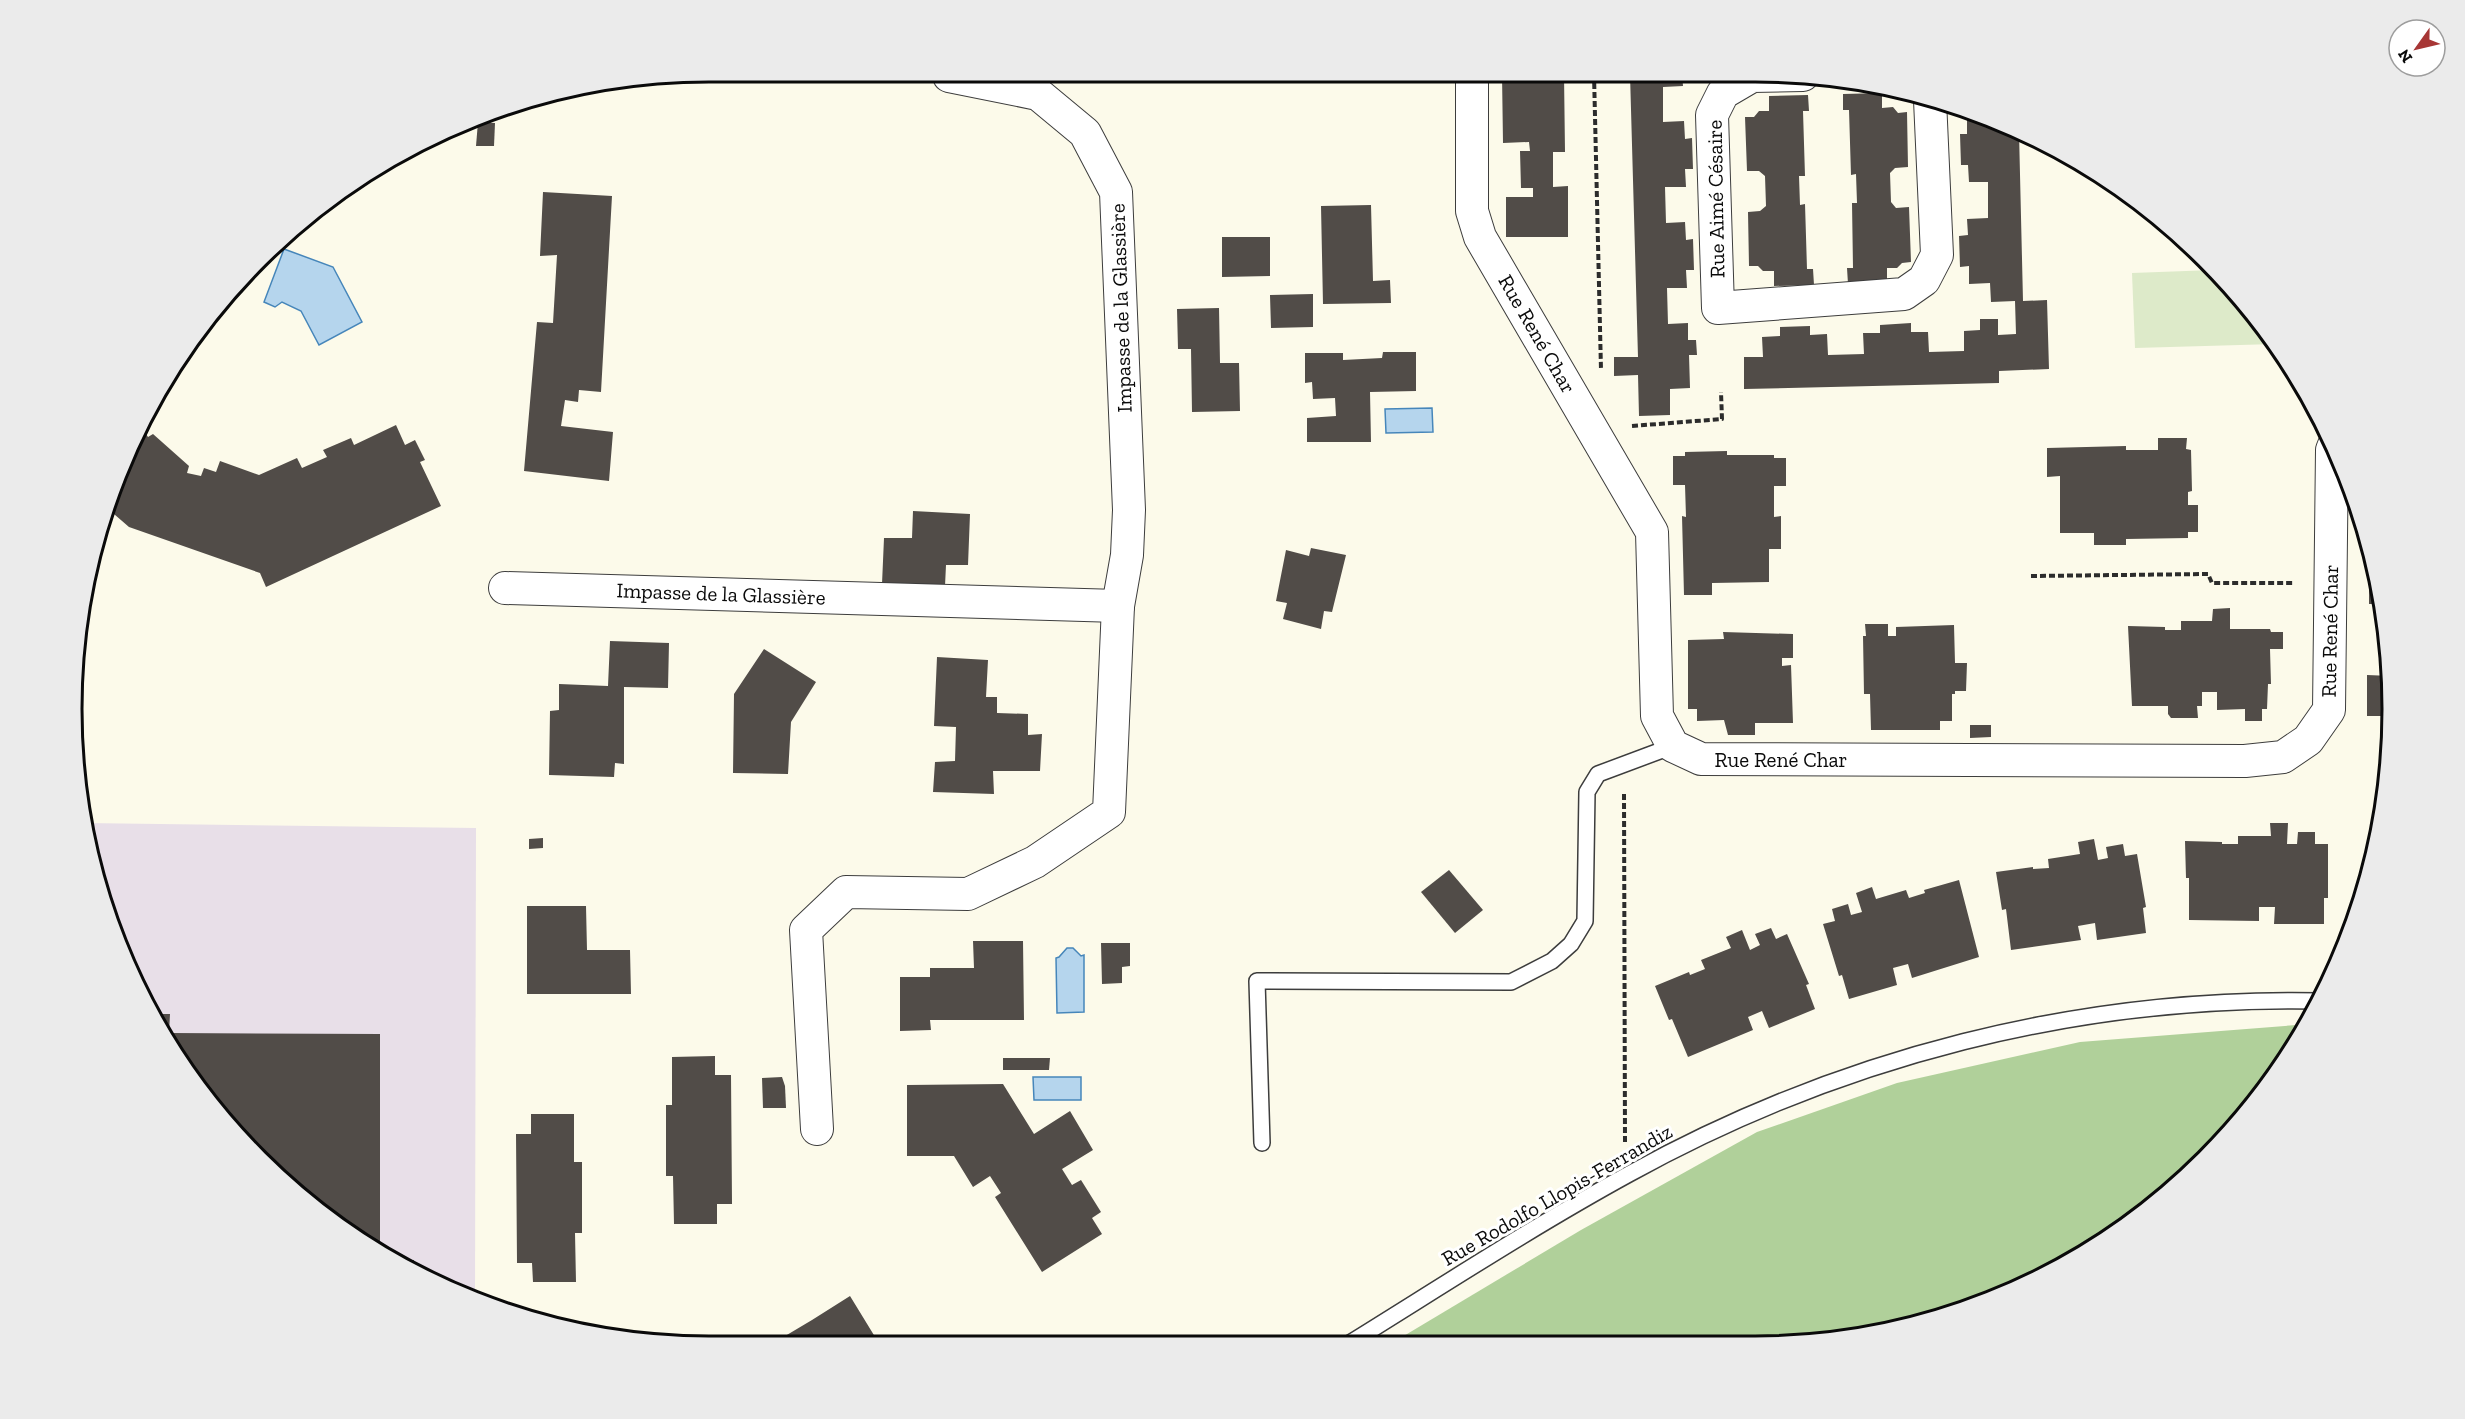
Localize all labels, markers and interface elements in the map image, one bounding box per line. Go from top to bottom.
north arrow [2387,18,2447,78]
text: N [2394,46,2416,66]
street label: Rue Aimé Césaire [1702,120,1729,278]
street label: Impasse de la Glassière [1104,203,1137,413]
street label: Rue René Char [1493,270,1581,398]
street label: Rue René Char [2316,564,2343,698]
street label: Impasse de la Glassière [616,577,826,610]
street label: Rue René Char [1715,747,1847,772]
street label: Rue Rodolfo Llopis-Ferrandiz [1437,1118,1677,1271]

